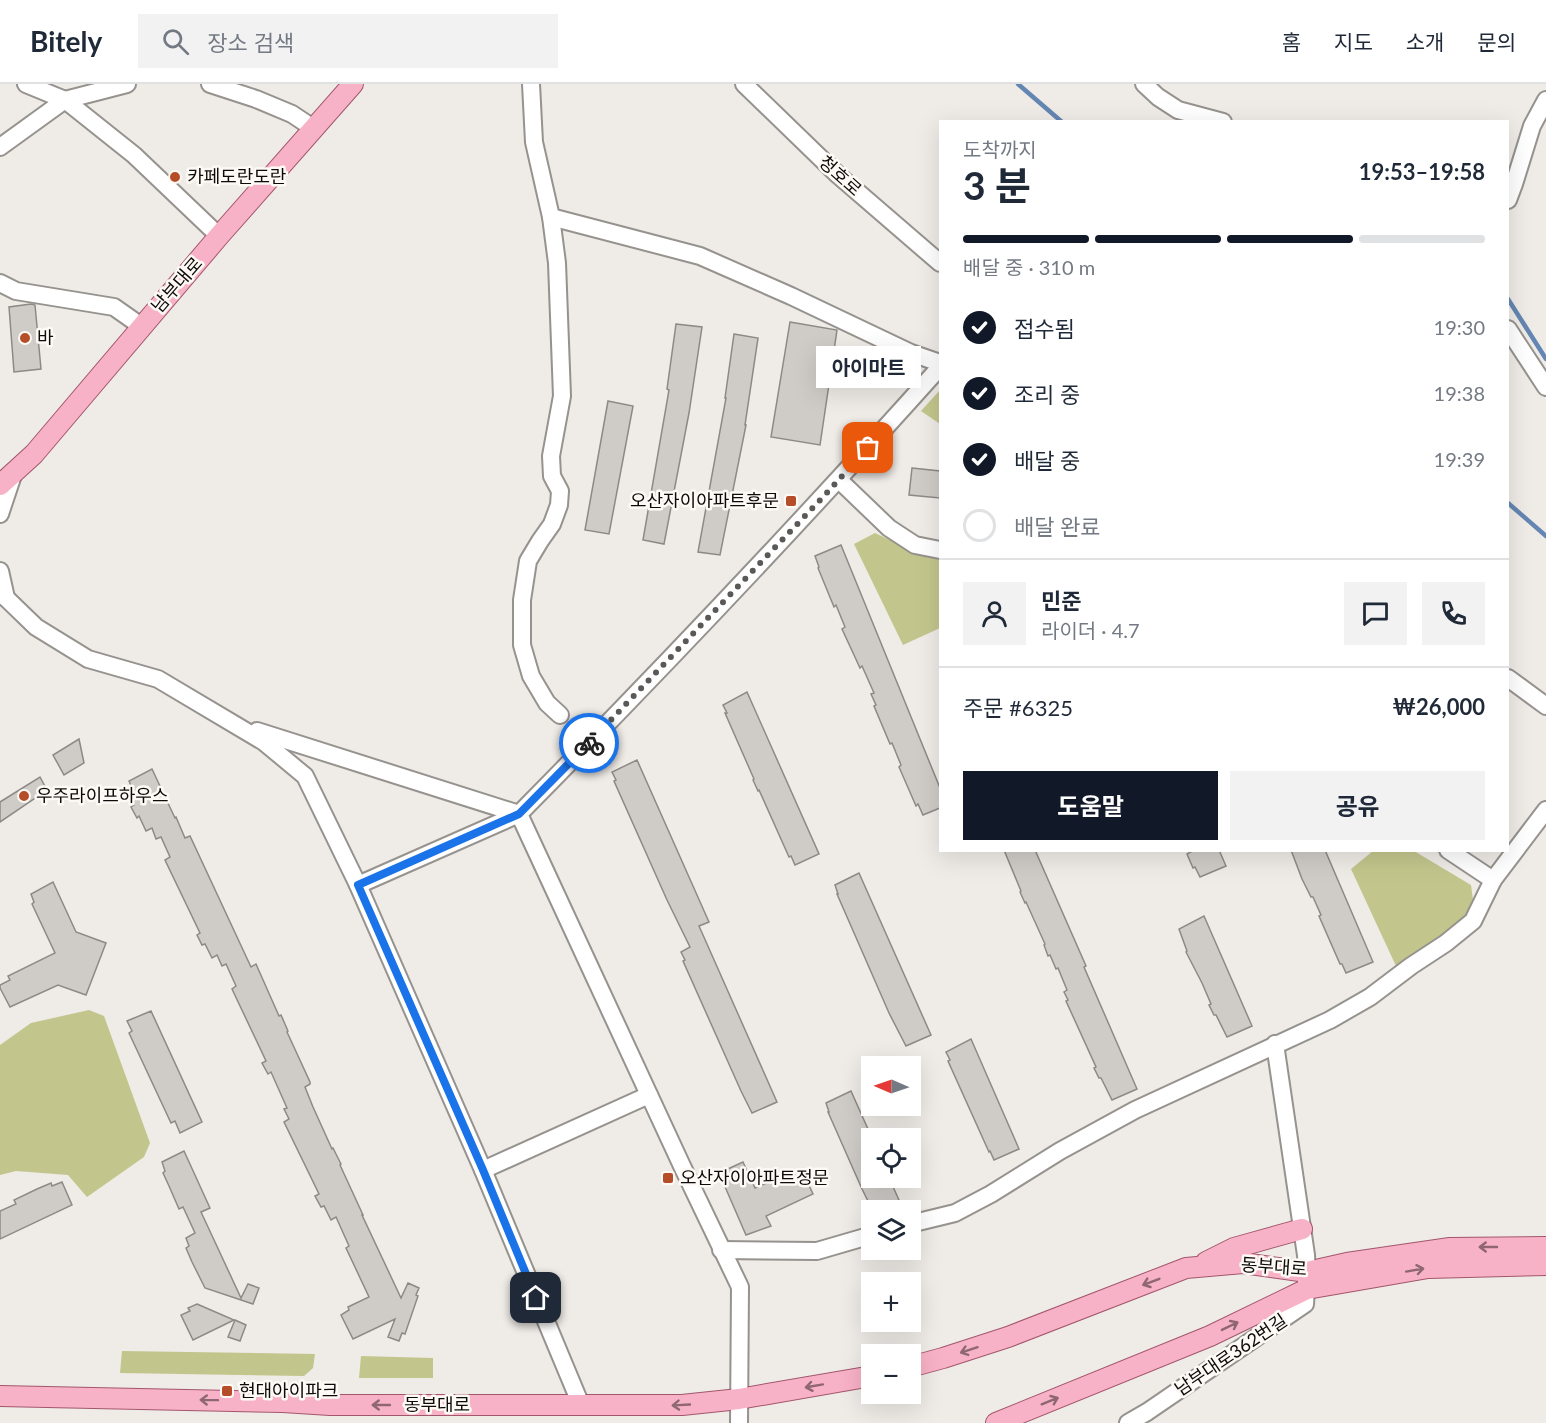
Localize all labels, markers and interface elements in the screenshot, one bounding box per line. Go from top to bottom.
search box [138,14,558,68]
text: Bitely [30,24,102,58]
icon: search [159,25,192,58]
text: 장소 검색 [207,29,294,56]
text: 홈 [1282,29,1301,54]
text: 지도 [1334,29,1373,54]
text: 소개 [1406,29,1444,54]
text: 문의 [1477,29,1516,54]
text: 도착까지 [963,137,1037,161]
street label: 청호로 [815,150,866,200]
text: 19:53–19:58 [1359,158,1485,185]
text: 3 분 [963,162,1031,208]
place label: 카페도란도란 [187,165,286,187]
marker: 카페도란도란 [168,170,182,184]
street label: 남부대로 [146,252,206,317]
text: 배달 중 · 310 m [963,255,1095,279]
icon: check [963,311,996,344]
text: 접수됨 [1014,315,1075,342]
text: 19:30 [1434,315,1485,339]
place label: 바 [37,326,54,348]
marker: 바 [18,331,32,345]
callout: 아이마트 [816,346,920,388]
text: 아이마트 [832,355,905,379]
icon: check [963,377,996,410]
text: 조리 중 [1014,381,1080,408]
text: 19:38 [1434,381,1485,405]
pin [842,422,893,473]
icon: bag [851,431,884,464]
icon: check [963,443,996,476]
text: 배달 중 [1014,447,1080,474]
text: 19:39 [1434,447,1485,471]
place label: 오산자이아파트후문 [630,489,779,511]
marker: 오산자이아파트후문 [784,494,798,508]
text: 배달 완료 [1014,513,1101,540]
button: person [963,582,1026,645]
button: chat [1344,582,1407,645]
button: phone [1422,582,1485,645]
text: 민준 [1041,587,1081,614]
text: 라이더 · 4.7 [1041,618,1140,642]
text: ₩26,000 [1392,693,1485,720]
text: 주문 #6325 [963,694,1073,721]
courier [559,713,619,773]
icon: bike [573,727,606,760]
button: 도움말 [963,771,1218,840]
button: 공유 [1230,771,1485,840]
place label: 우주라이프하우스 [36,784,168,806]
marker: 우주라이프하우스 [17,789,31,803]
north arrow [861,1056,921,1116]
map controls [861,1056,921,1404]
button: locate [861,1128,921,1188]
place label: 오산자이아파트정문 [680,1166,829,1188]
marker: 오산자이아파트정문 [661,1171,675,1185]
button: layers [861,1200,921,1260]
one-way arrow [1478,1241,1498,1253]
street label: 동부대로 [1240,1253,1308,1279]
one-way arrow [1405,1264,1425,1275]
pin [510,1272,561,1323]
button: + [861,1272,921,1332]
one-way arrow [1142,1277,1161,1288]
icon: home [519,1281,552,1314]
street label: 남부대로362번길 [1170,1309,1291,1400]
one-way arrow [1221,1320,1239,1332]
button: − [861,1344,921,1404]
one-way arrow [960,1345,979,1356]
place label: 현대아이파크 [239,1379,338,1401]
one-way arrow [805,1381,824,1392]
marker: 현대아이파크 [220,1384,234,1398]
street label: 동부대로 [404,1393,470,1415]
one-way arrow [199,1394,219,1406]
one-way arrow [1041,1395,1059,1406]
one-way arrow [371,1399,391,1411]
one-way arrow [671,1399,691,1410]

